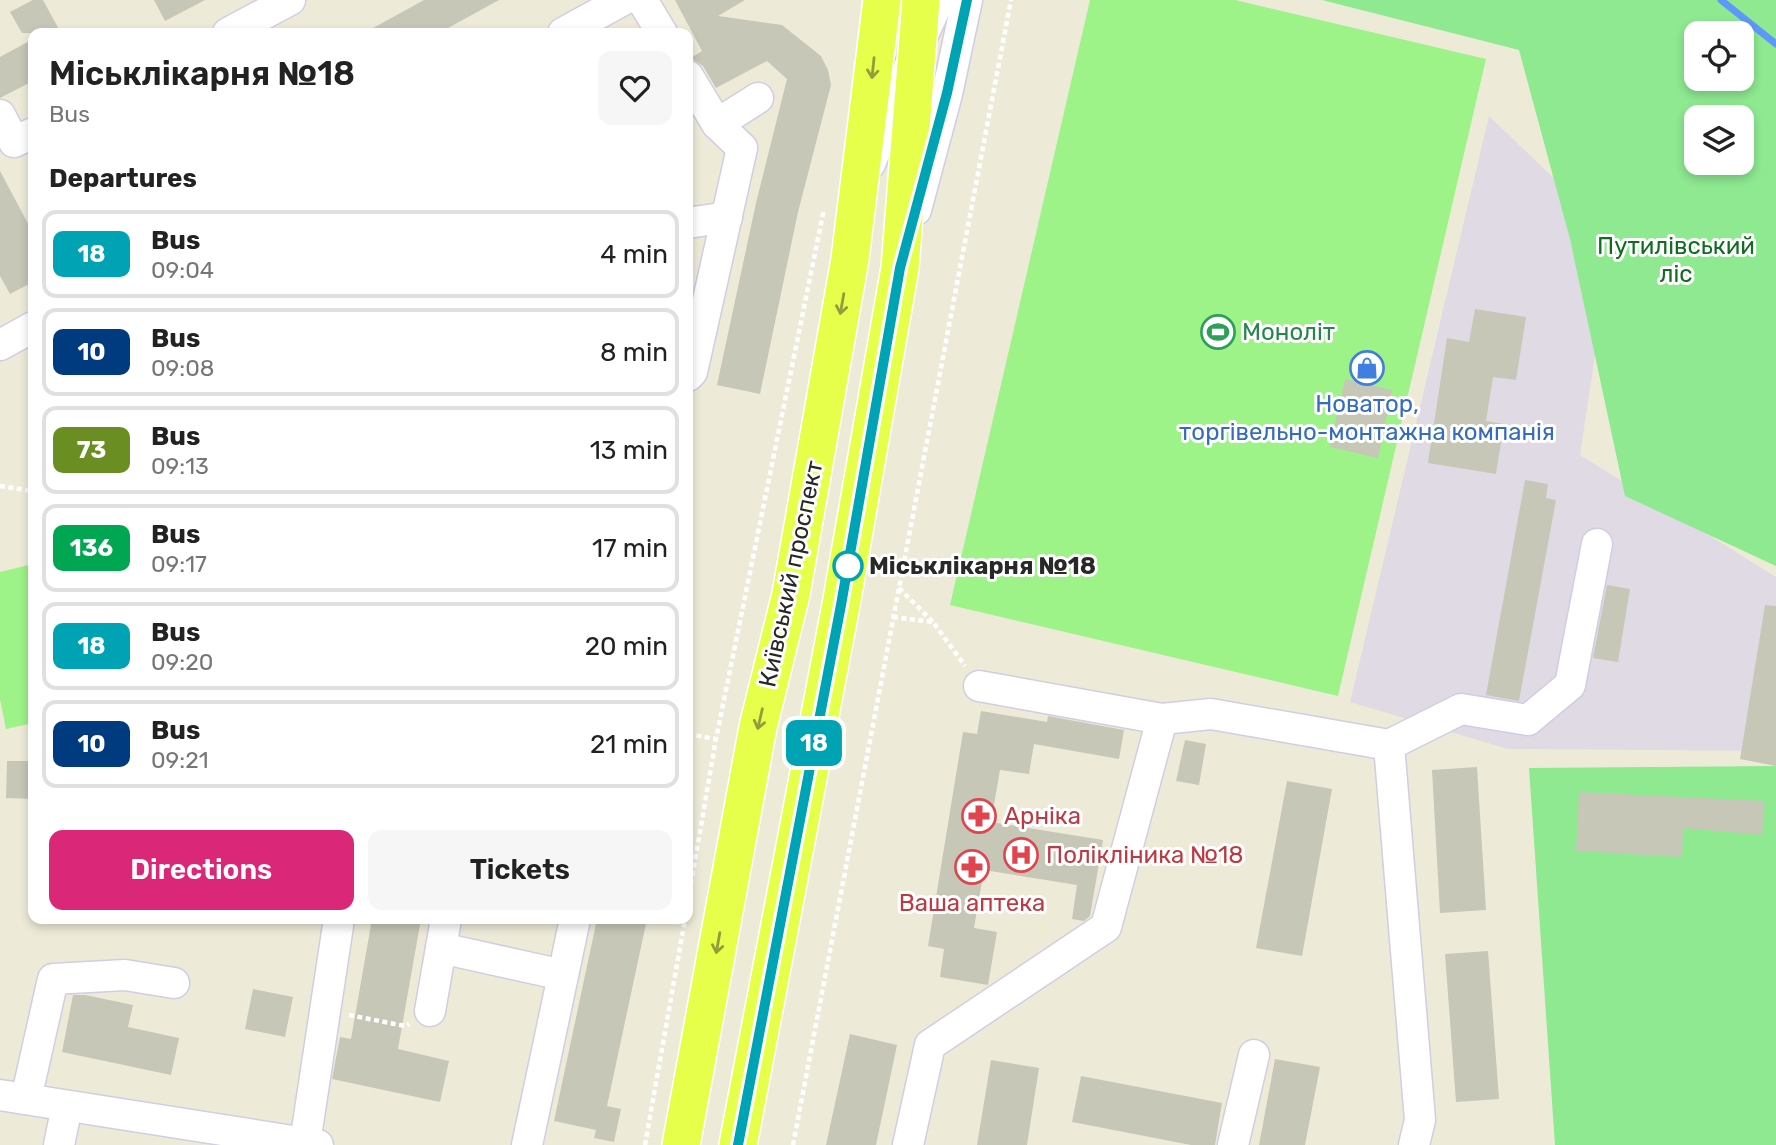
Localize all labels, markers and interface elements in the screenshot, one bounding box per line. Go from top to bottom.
map controls [1684,21,1754,175]
button: locate [1684,21,1754,91]
button: heart [598,51,672,125]
text: Міськлікарня №18 [49,54,355,93]
one-way arrow [867,56,880,78]
text: Bus [49,100,90,128]
button: layers [1684,105,1754,175]
text: Departures [49,163,197,194]
text: Bus [151,225,200,256]
park label: Путилівський ліс [1597,232,1755,288]
text: 4 min [600,239,668,270]
text: 18 [77,240,106,268]
text: 09:04 [151,256,214,284]
one-way arrow [835,292,848,315]
sports icon: Моноліт [1199,313,1237,351]
place label: Моноліт [1242,318,1335,346]
text: Bus [151,323,200,354]
text: 8 min [600,337,668,368]
text: 10 [77,338,106,366]
shop icon: Новатор, торгівельно-монтажна компанія [1348,349,1386,387]
text: 09:08 [151,354,214,382]
place label: Новатор, торгівельно-монтажна компанія [1179,390,1555,446]
text: Bus [151,421,200,452]
text: 13 min [590,435,668,466]
text: 73 [77,436,106,464]
text: 09:13 [151,452,209,480]
street label: Київський проспект [753,458,829,690]
text: Bus [151,519,200,550]
text: 17 min [592,533,668,564]
text: 136 [70,534,113,562]
text: 09:17 [151,550,207,578]
marker: Міськлікарня №18 [833,551,863,581]
place label: Міськлікарня №18 [869,552,1096,580]
text: Bus [151,617,200,648]
text: 20 min [585,631,668,662]
text: 18 [77,632,106,660]
text: 09:20 [151,648,213,676]
one-way arrow [753,707,766,730]
text: Bus [151,715,200,746]
line badge: 18 [782,720,846,766]
text: 21 min [590,729,668,760]
text: 18 [800,729,828,757]
text: 10 [77,730,106,758]
text: 09:21 [151,746,208,774]
pharmacy icon: Арніка [960,797,998,835]
place label: Арніка [1004,802,1081,830]
button: Directions [49,830,354,910]
button: Tickets [368,830,672,910]
hospital icon: Полікліника №18 [1002,836,1040,874]
place label: Полікліника №18 [1046,841,1244,869]
pharmacy icon: Ваша аптека [953,848,991,886]
place label: Ваша аптека [899,889,1045,917]
one-way arrow [711,931,724,954]

